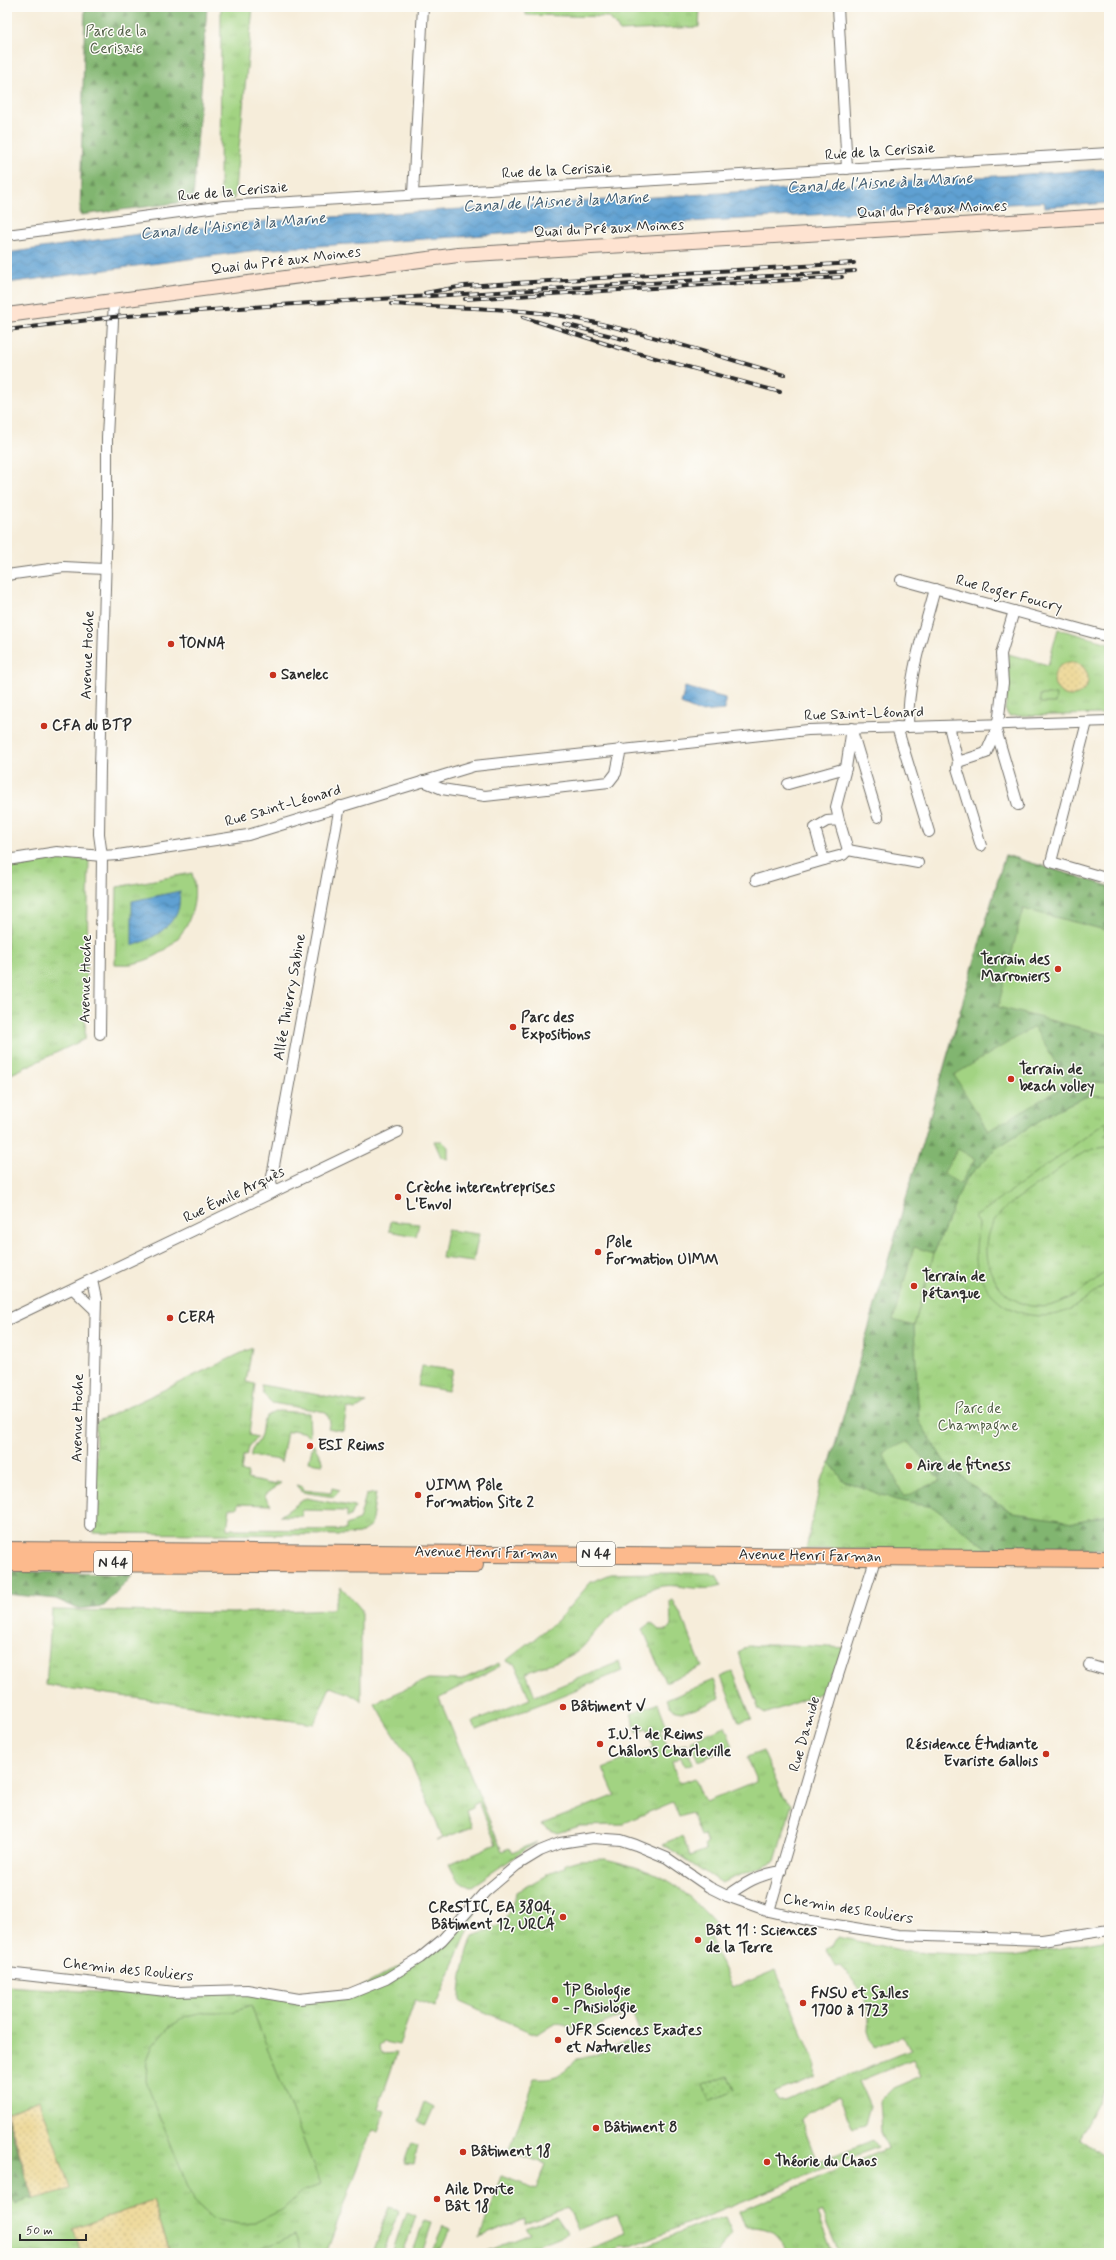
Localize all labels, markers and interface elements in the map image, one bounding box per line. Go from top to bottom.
park label: Parc de la Cerisaie [85,22,147,59]
street label: Rue de la Cerisaie [824,138,936,166]
street label: Rue de la Cerisaie [501,158,613,184]
water label: Canal de l'Aisne à la Marne [786,168,974,198]
street label: Rue de la Cerisaie [177,177,289,207]
water label: Canal de l'Aisne à la Marne [462,187,650,217]
street label: Quai du Pré aux Moines [856,196,1008,224]
water label: Canal de l'Aisne à la Marne [139,207,327,245]
street label: Quai du Pré aux Moines [533,215,685,243]
street label: Quai du Pré aux Moines [210,242,362,280]
street label: Rue Roger Foucry [953,570,1065,619]
street label: Avenue Hoche [76,610,100,700]
place label: TONNA [179,634,226,654]
marker: TONNA [166,639,176,649]
place label: Sanelec [281,665,328,685]
marker: Sanelec [268,670,278,680]
street label: Rue Saint-Léonard [804,702,924,726]
place label: CFA du BTP [52,716,132,736]
marker: CFA du BTP [39,721,49,731]
street label: Rue Saint-Léonard [223,780,343,832]
street label: Allée Thierry Sabine [269,932,311,1062]
street label: Avenue Hoche [75,934,97,1024]
place label: Terrain des Marroniers [980,950,1050,987]
marker: Terrain des Marroniers [1053,964,1063,974]
place label: Parc des Expositions [521,1008,591,1045]
marker: Parc des Expositions [508,1022,518,1032]
place label: Terrain de beach volley [1019,1060,1094,1097]
marker: Terrain de beach volley [1006,1074,1016,1084]
street label: Rue Émile Arquès [180,1161,288,1228]
place label: Crèche interentreprises L'Envol [406,1178,556,1215]
marker: Crèche interentreprises L'Envol [393,1192,403,1202]
place label: Pôle Formation UIMM [606,1233,719,1270]
marker: Pôle Formation UIMM [593,1247,603,1257]
place label: Terrain de pétanque [922,1267,986,1304]
marker: Terrain de pétanque [909,1281,919,1291]
place label: CERA [178,1308,216,1328]
marker: CERA [165,1313,175,1323]
street label: Avenue Hoche [67,1373,89,1463]
park label: Parc de Champagne [937,1399,1019,1437]
place label: ESI Reims [318,1436,385,1456]
marker: ESI Reims [305,1441,315,1451]
place label: Aire de fitness [917,1455,1011,1476]
marker: Aire de fitness [904,1461,914,1471]
place label: UIMM Pôle Formation Site 2 [426,1476,535,1513]
marker: UIMM Pôle Formation Site 2 [413,1490,423,1500]
street label: Avenue Henri Farman [414,1542,558,1564]
road number: N 44 [577,1542,615,1566]
street label: Avenue Henri Farman [738,1545,882,1567]
road number: N 44 [94,1551,132,1575]
street label: Rue Damide [785,1694,825,1774]
place label: Bâtiment V [571,1697,646,1717]
marker: Bâtiment V [558,1702,568,1712]
place label: I.U.T de Reims Châlons Charleville [608,1725,732,1762]
place label: Résidence Étudiante Evariste Gallois [906,1733,1038,1772]
marker: I.U.T de Reims Châlons Charleville [595,1739,605,1749]
marker: Résidence Étudiante Evariste Gallois [1041,1749,1051,1759]
street label: Chemin des Rouliers [781,1889,915,1929]
place label: CReSTIC, EA 3804, Bâtiment 12, URCA [428,1898,556,1935]
marker: CReSTIC, EA 3804, Bâtiment 12, URCA [558,1912,568,1922]
place label: Bât 11 : Sciences de la Terre [706,1921,818,1958]
marker: Bât 11 : Sciences de la Terre [693,1935,703,1945]
street label: Chemin des Rouliers [61,1953,195,1987]
place label: TP Biologie - Phisiologie [563,1981,637,2020]
place label: FNSU et Salles 1700 à 1723 [811,1984,909,2021]
marker: TP Biologie - Phisiologie [550,1995,560,2005]
marker: FNSU et Salles 1700 à 1723 [798,1998,808,2008]
place label: UFR Sciences Exactes et Naturelles [566,2021,702,2058]
marker: UFR Sciences Exactes et Naturelles [553,2035,563,2045]
place label: Bâtiment 8 [604,2118,677,2138]
marker: Bâtiment 8 [591,2123,601,2133]
place label: Bâtiment 18 [471,2142,551,2162]
marker: Bâtiment 18 [458,2147,468,2157]
place label: Théorie du Chaos [775,2152,877,2172]
marker: Théorie du Chaos [762,2157,772,2167]
place label: Aile Droite Bât 18 [445,2180,514,2217]
marker: Aile Droite Bât 18 [432,2194,442,2204]
scale bar [20,2216,86,2242]
text: 50 m [26,2223,53,2239]

